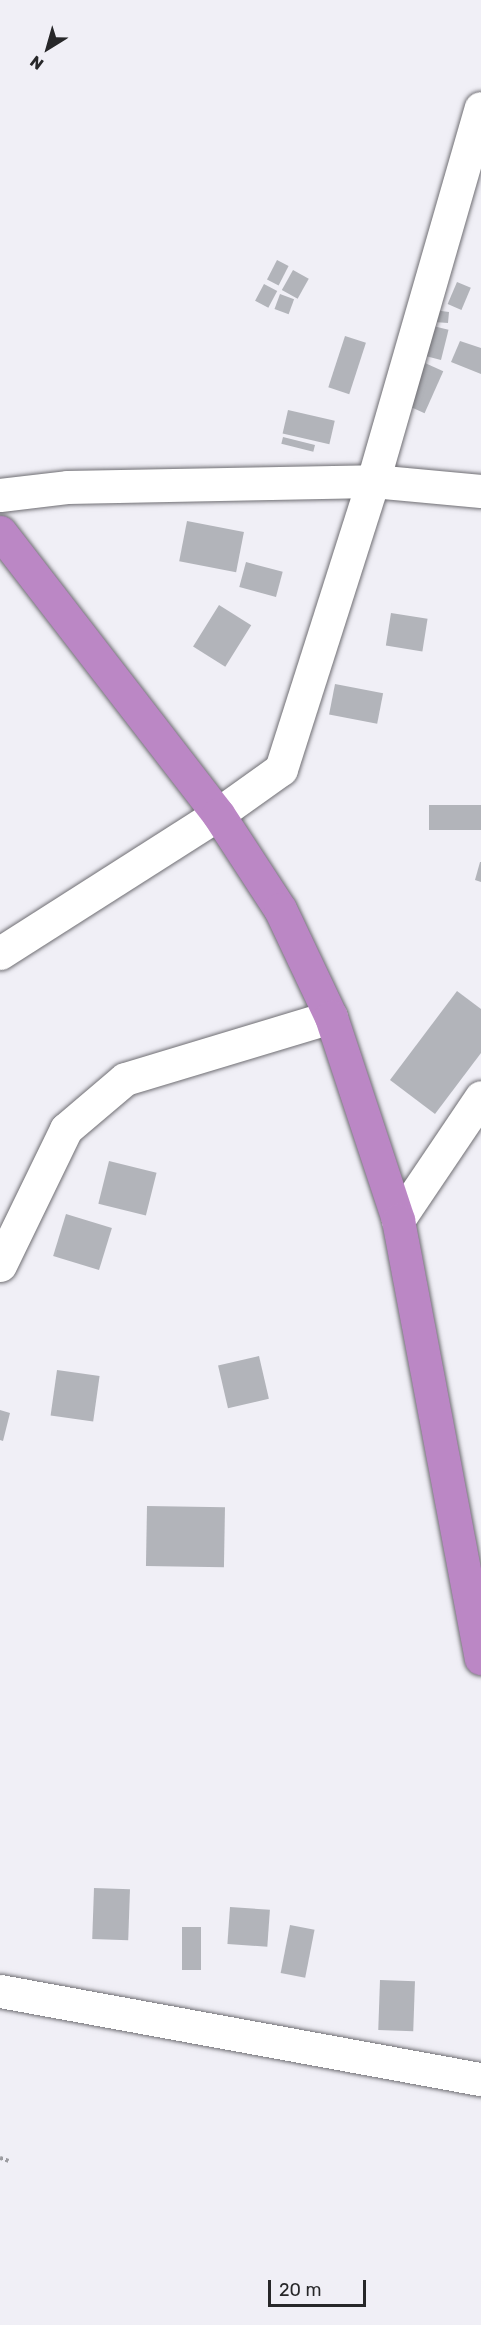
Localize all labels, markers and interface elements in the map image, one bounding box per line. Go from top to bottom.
north arrow [18,18,78,78]
text: N [27,52,47,74]
scale bar [271,2268,368,2306]
text: 20 m [279,2279,321,2301]

